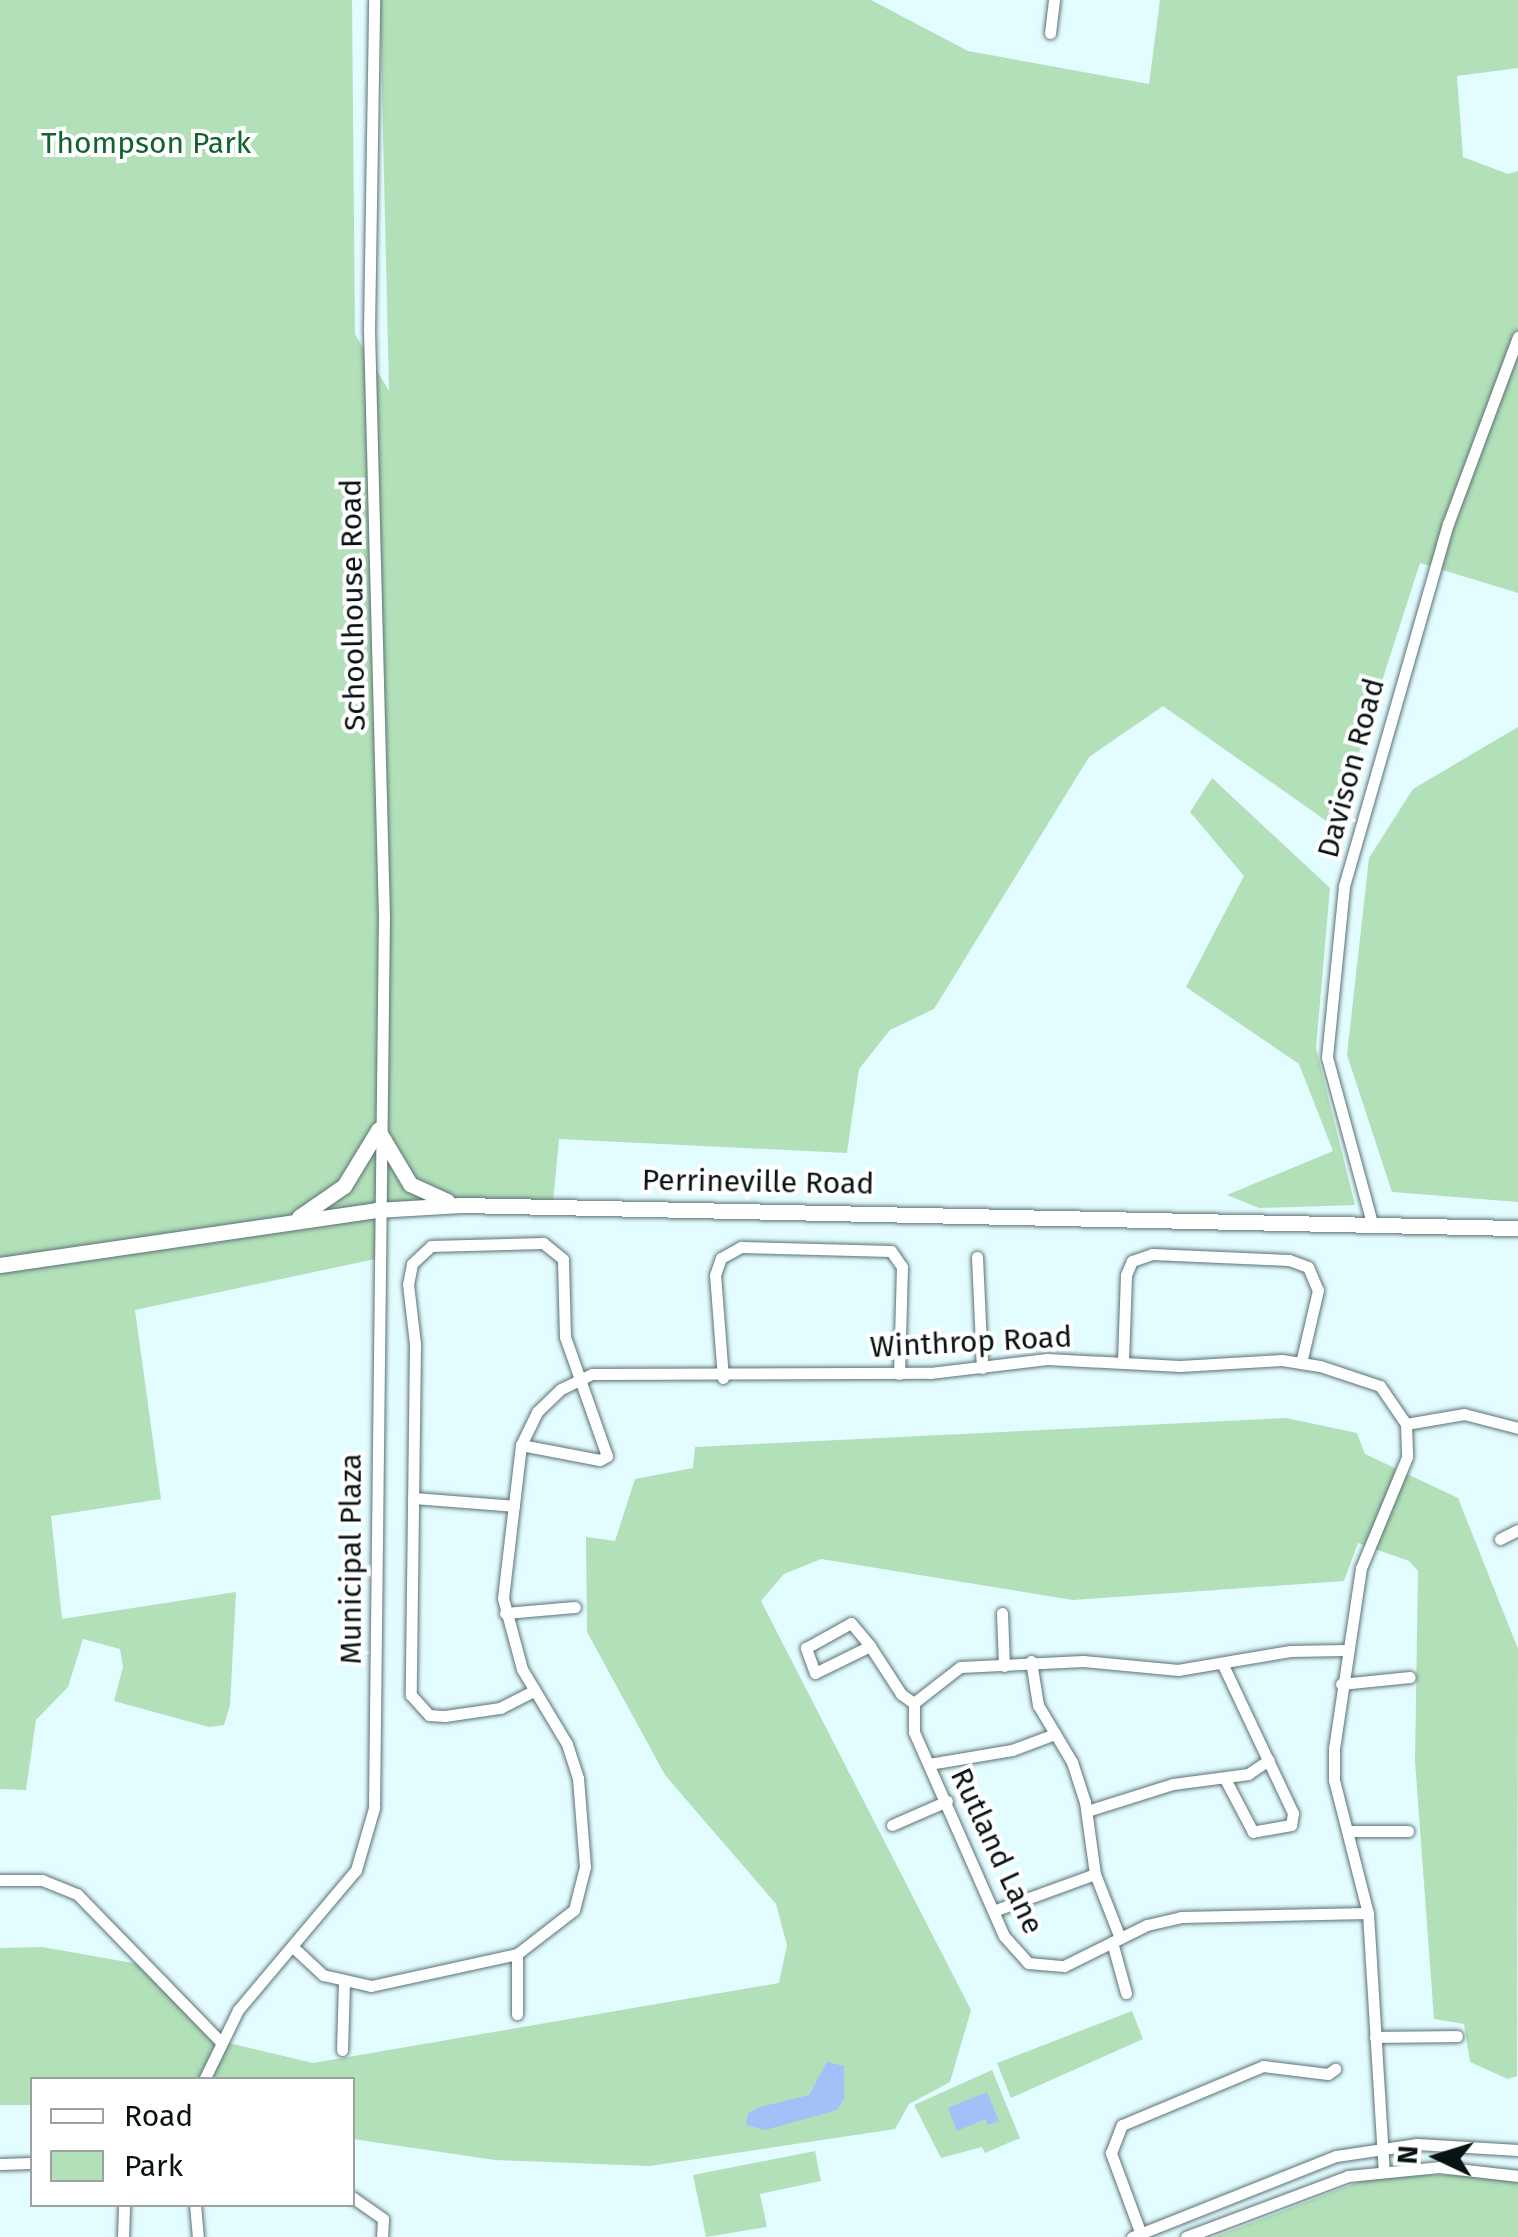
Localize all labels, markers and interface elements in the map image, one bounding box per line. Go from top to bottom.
park label: Thompson Park [41,125,251,161]
street label: Schoolhouse Road [333,479,373,731]
street label: Davison Road [1310,674,1392,862]
street label: Perrineville Road [641,1162,875,1202]
street label: Winthrop Road [869,1319,1073,1365]
street label: Municipal Plaza [333,1454,369,1664]
street label: Rutland Lane [943,1762,1051,1940]
legend [30,2077,355,2207]
text: Road [124,2098,193,2134]
north arrow [1388,2107,1488,2207]
text: N [1390,2144,1425,2165]
text: Park [124,2148,183,2184]

